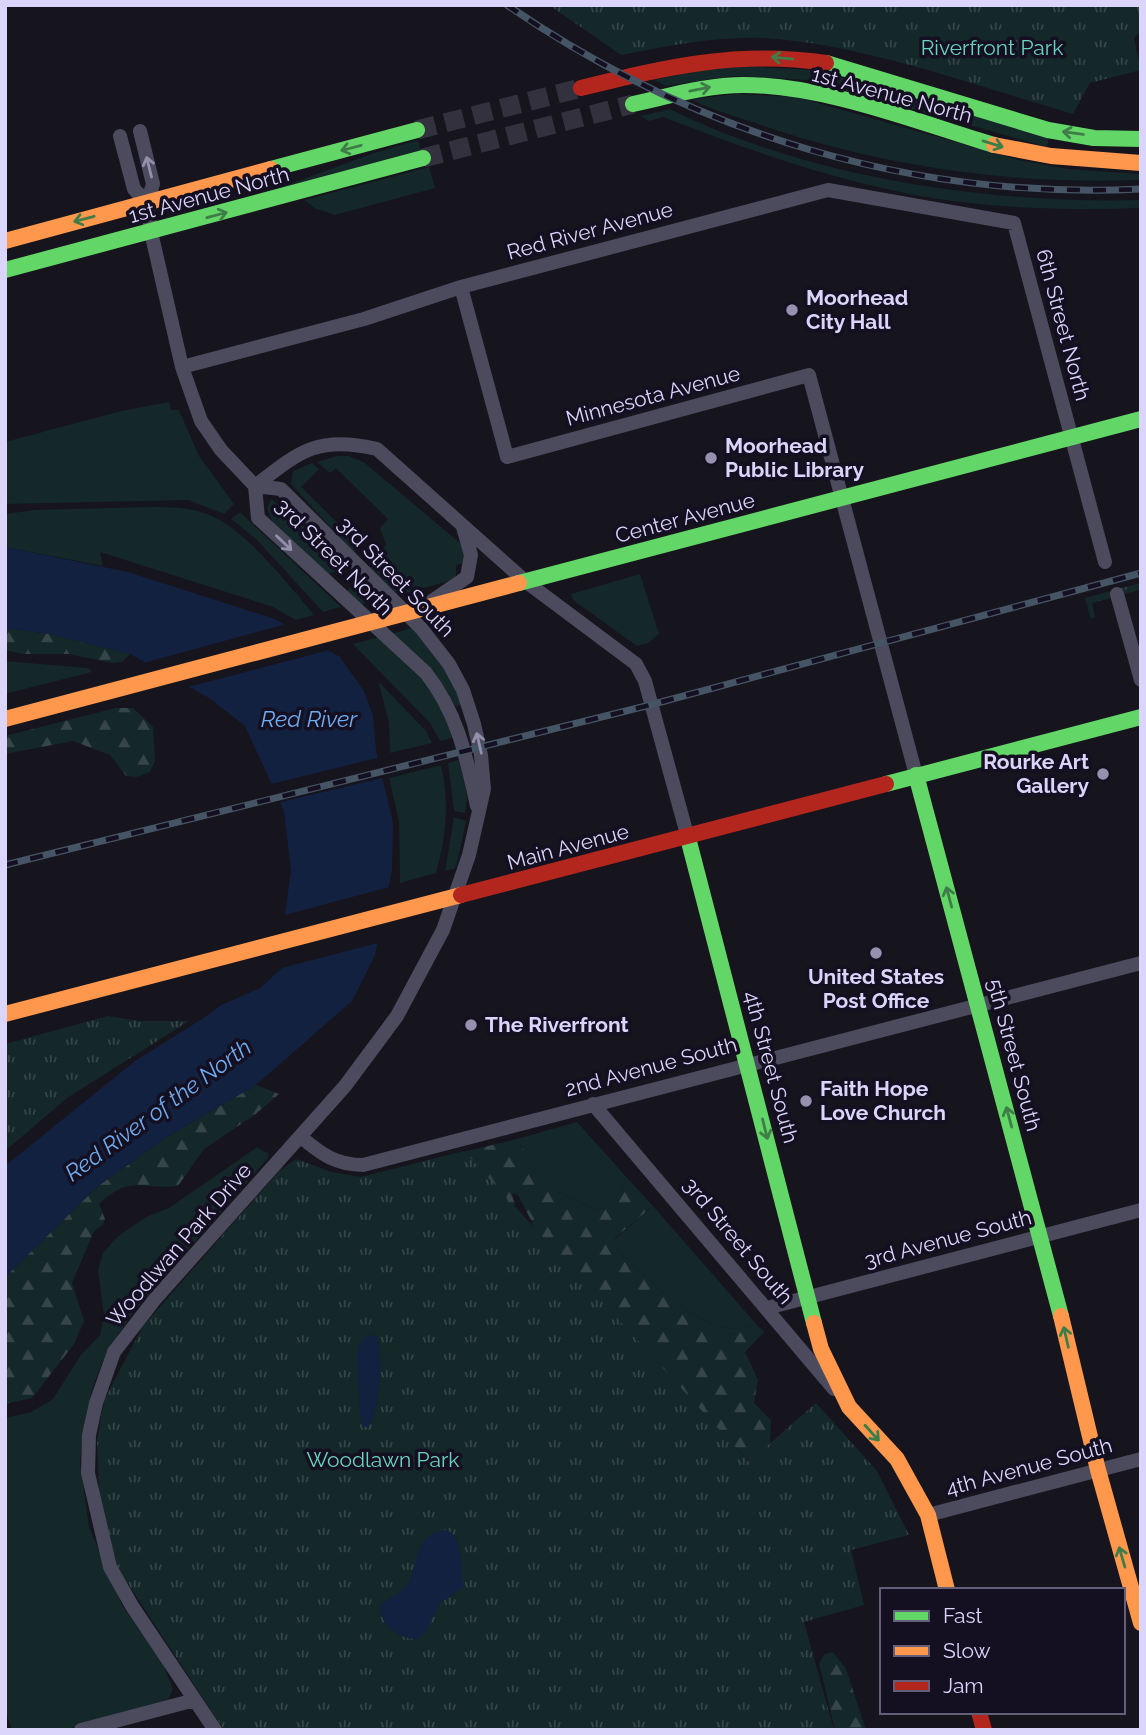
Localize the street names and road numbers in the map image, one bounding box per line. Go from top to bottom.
street label: 1st Avenue North [809,61,975,128]
street label: 1st Avenue North [126,161,292,228]
street label: Red River Avenue [504,196,676,265]
street label: 6th Street North [1031,246,1096,403]
street label: Minnesota Avenue [563,360,743,431]
street label: Center Avenue [612,487,757,548]
street label: 3rd Street North [271,493,398,620]
street label: 3rd Street South [333,511,460,642]
street label: Main Avenue [504,818,631,875]
street label: 5th Street South [982,976,1047,1134]
street label: 4th Street South [739,988,804,1146]
street label: 2nd Avenue South [562,1032,740,1101]
street label: Woodlwan Park Drive [101,1158,256,1331]
street label: 3rd Street South [678,1172,799,1309]
street label: 3rd Avenue South [862,1204,1034,1273]
street label: 4th Avenue South [943,1432,1115,1501]

